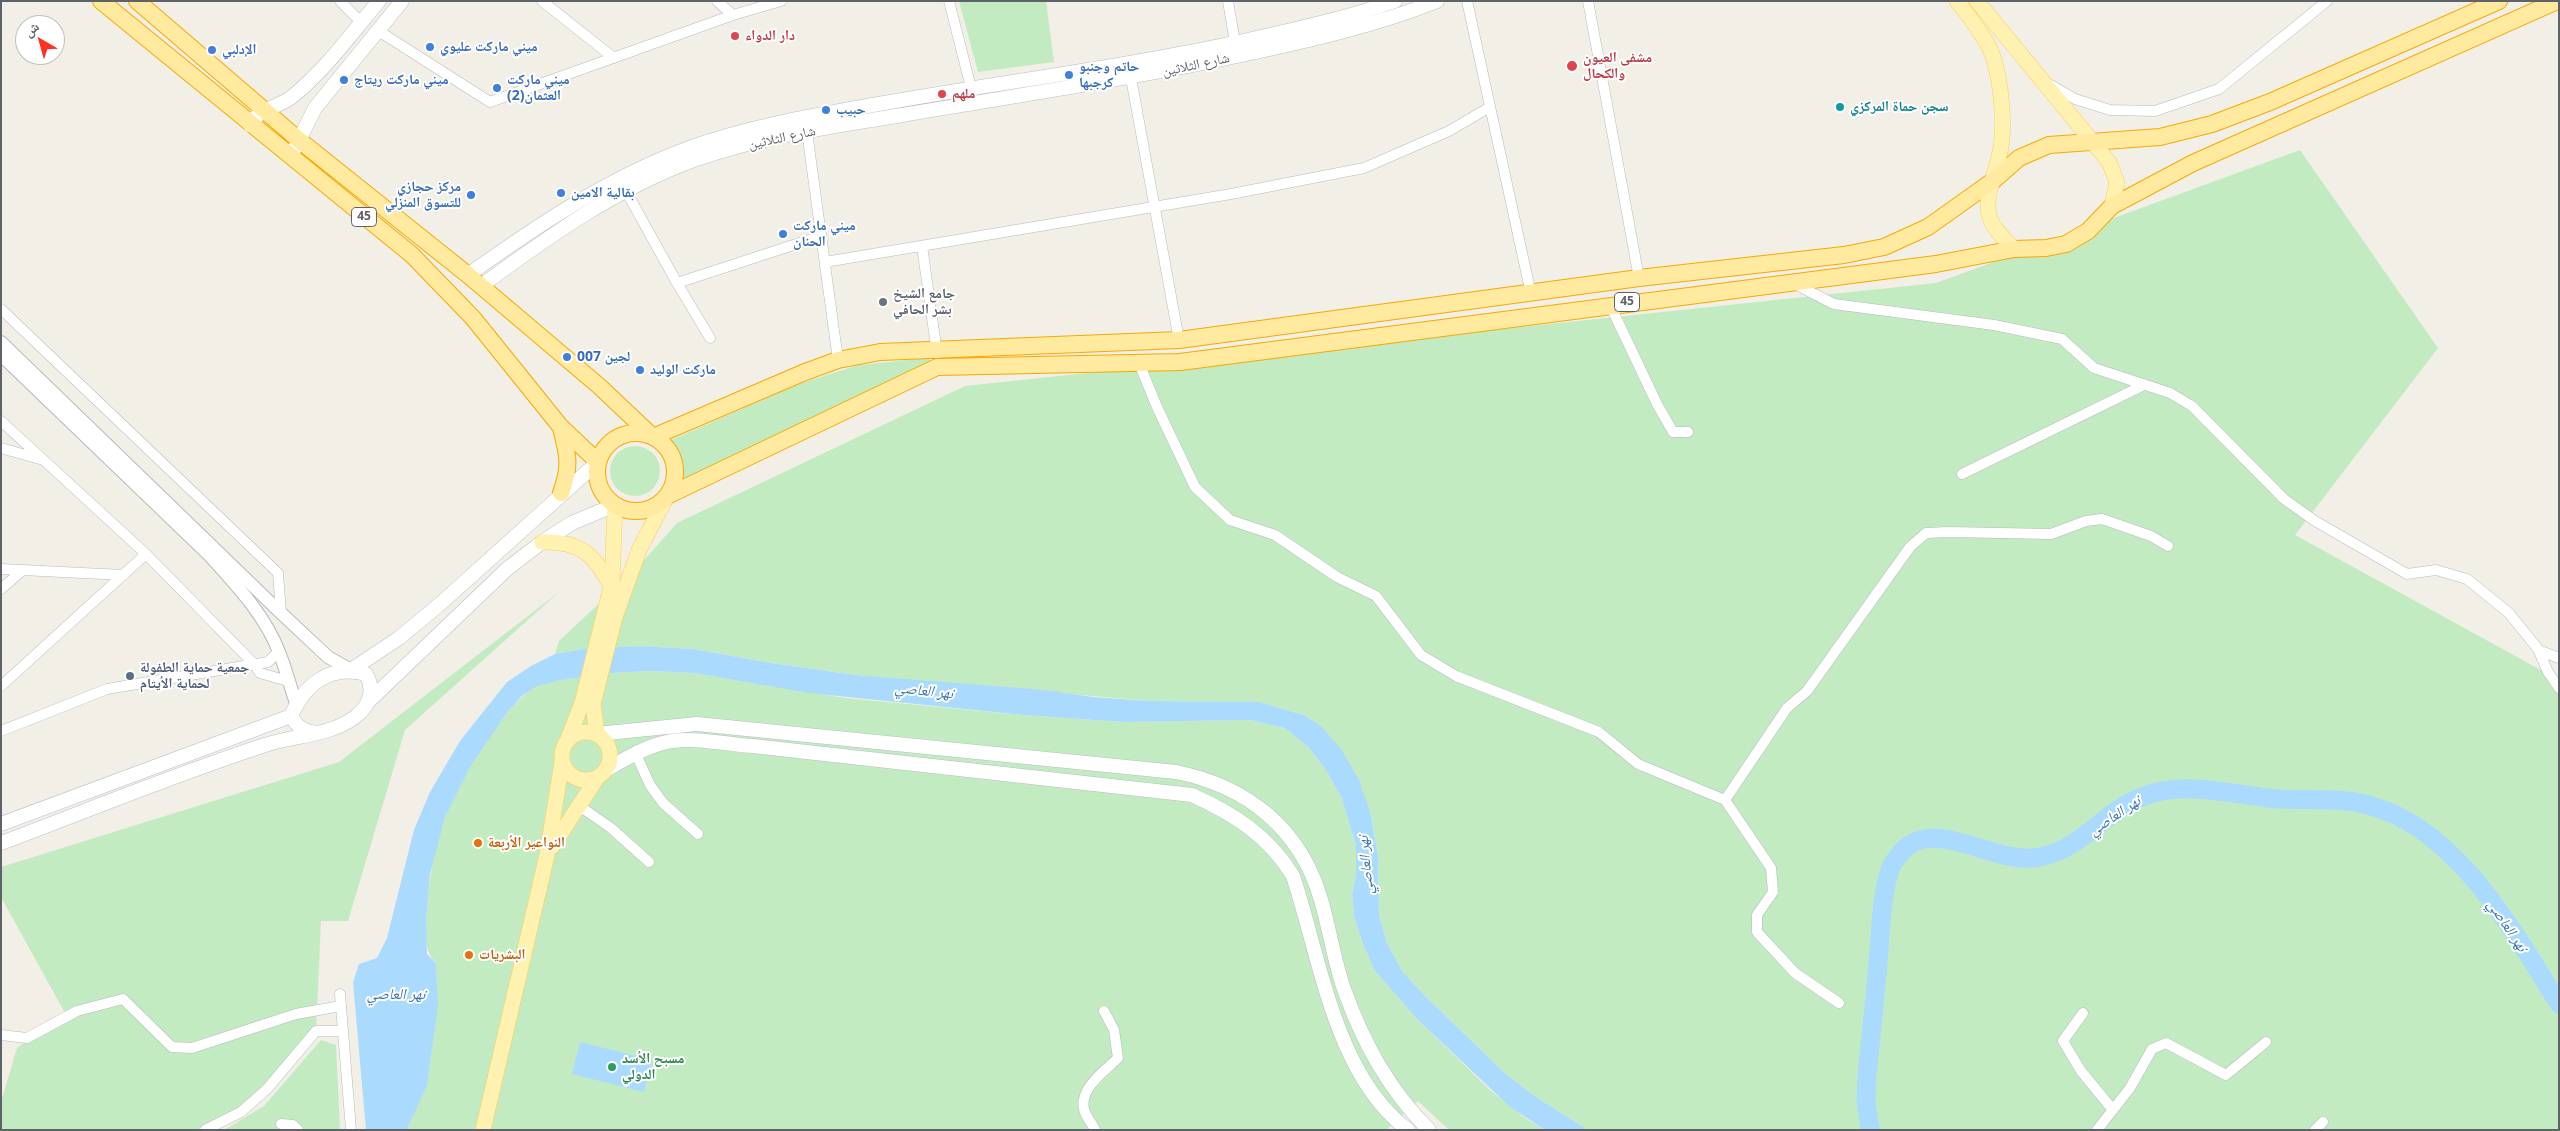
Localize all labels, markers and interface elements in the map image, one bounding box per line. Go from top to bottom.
north arrow [15,15,65,65]
text: ش [19,17,43,41]
place label: دار الدواء [745,28,795,44]
marker: دار الدواء [729,30,741,42]
place label: ميني ماركت عليوي [440,39,538,55]
marker: ميني ماركت عليوي [424,41,436,53]
place label: الإدلبي [222,42,256,58]
marker: الإدلبي [206,44,218,56]
street label: شارع الثلاثين [1161,50,1231,80]
place label: مشفى العيون والكحال [1583,50,1652,82]
place label: حاتم وجنبو كرجبها [1079,59,1139,92]
marker: مشفى العيون والكحال [1565,59,1579,73]
marker: حاتم وجنبو كرجبها [1063,69,1075,81]
place label: ميني ماركت ريتاج [354,72,449,88]
place label: ميني ماركت العثمان(2) [507,72,570,104]
marker: ميني ماركت ريتاج [338,74,350,86]
marker: ميني ماركت العثمان(2) [491,82,503,94]
place label: ملهم [952,86,975,102]
marker: ملهم [936,88,948,100]
place label: سجن حماة المركزي [1850,99,1948,115]
marker: سجن حماة المركزي [1834,101,1846,113]
place label: حبيب [836,102,866,118]
marker: حبيب [820,104,832,116]
street label: شارع الثلاثين [747,123,817,153]
place label: مركز حجازي للتسوق المنزلي [385,179,461,212]
place label: بقالية الامين [571,185,635,201]
marker: بقالية الامين [555,187,567,199]
marker: مركز حجازي للتسوق المنزلي [465,189,477,201]
road number: 45 [352,208,376,226]
place label: ميني ماركت الحنان [793,218,856,250]
marker: ميني ماركت الحنان [777,228,789,240]
place label: جامع الشيخ بشر الحافي [893,286,955,318]
road number: 45 [1614,292,1640,312]
marker: جامع الشيخ بشر الحافي [877,296,889,308]
place label: لجين 007 [577,349,630,365]
marker: لجين 007 [561,351,573,363]
place label: ماركت الوليد [650,362,716,378]
marker: ماركت الوليد [634,364,646,376]
place label: جمعية حماية الطفولة لحماية الأيتام [140,660,249,692]
marker: جمعية حماية الطفولة لحماية الأيتام [124,670,136,682]
water label: نهر العاصي [894,679,954,703]
water label: نهر العاصي [2086,792,2144,840]
place label: النواعير الأربعة [488,835,565,851]
water label: نهر العاصي [1354,835,1378,895]
marker: النواعير الأربعة [472,837,484,849]
water label: نهر العاصي [2483,897,2531,955]
place label: البشريات [479,947,526,963]
marker: البشريات [463,949,475,961]
water label: نهر العاصي [367,986,425,1004]
place label: مسبح الأسد الدولي [622,1051,684,1084]
marker: مسبح الأسد الدولي [606,1061,618,1073]

